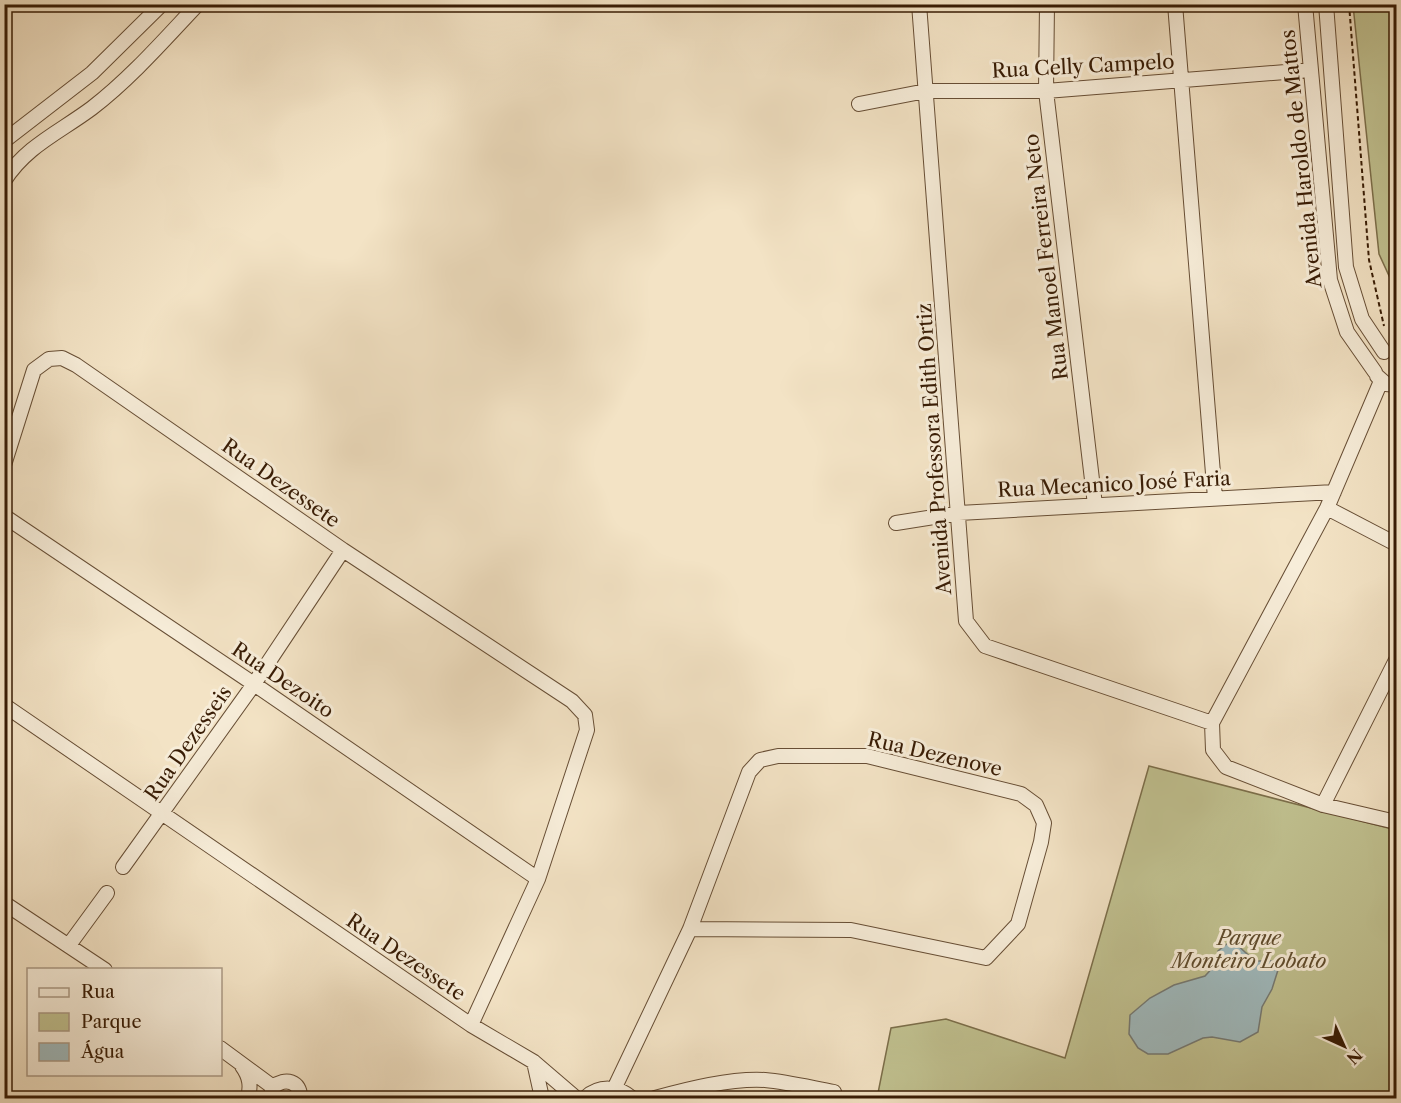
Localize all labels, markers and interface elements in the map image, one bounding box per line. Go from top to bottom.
street label: Avenida Haroldo de Mattos [1275,29,1327,290]
street label: Rua Celly Campelo [991,49,1175,83]
street label: Rua Manoel Ferreira Neto [1019,132,1073,382]
street label: Avenida Professora Edith Ortiz [912,302,956,597]
street label: Rua Dezessete [217,433,345,533]
street label: Rua Mecanico José Faria [997,466,1232,502]
street label: Rua Dezoito [227,637,339,723]
street label: Rua Dezesseis [139,681,237,805]
street label: Rua Dezenove [865,727,1005,781]
street label: Rua Dezessete [342,908,470,1006]
park label: Parque Monteiro Lobato [1170,926,1326,973]
legend [27,968,222,1076]
text: Rua [81,981,115,1003]
text: Parque [81,1011,142,1033]
north arrow [1314,1016,1374,1076]
text: Água [80,1040,125,1063]
text: N [1343,1045,1367,1069]

